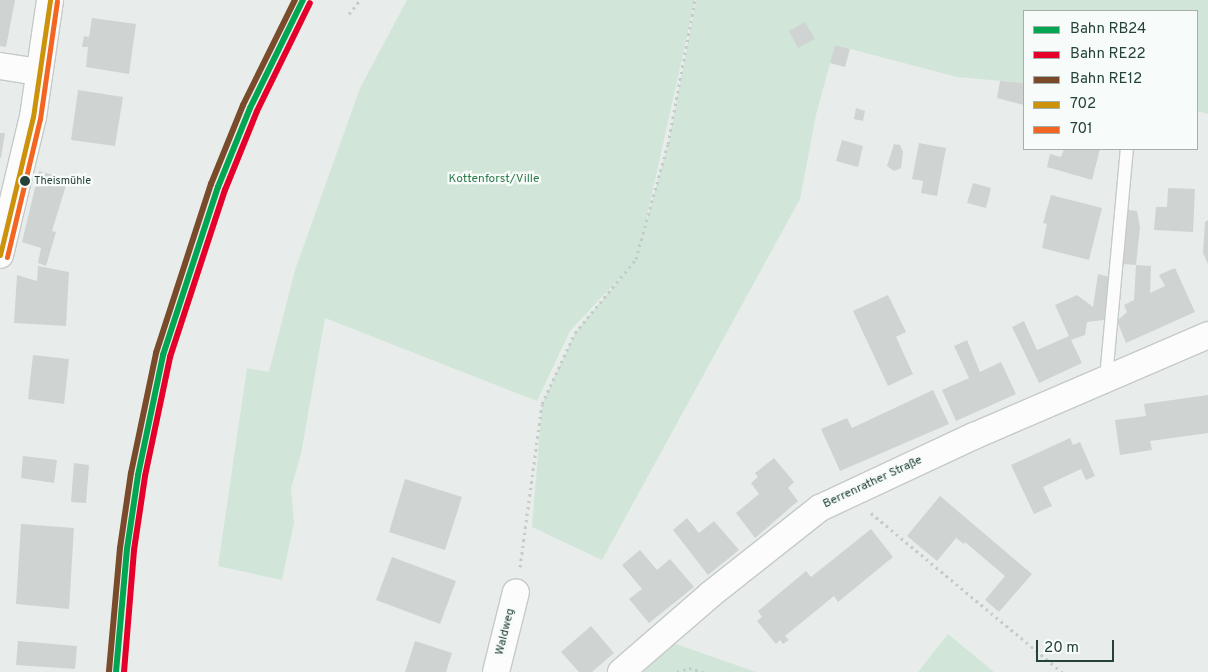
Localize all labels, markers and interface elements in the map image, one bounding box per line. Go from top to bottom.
legend [1023,10,1198,150]
text: Bahn RB24 [1070,20,1146,39]
text: Bahn RE22 [1070,45,1146,64]
text: Bahn RE12 [1070,70,1142,89]
text: 702 [1070,95,1096,114]
text: 701 [1070,120,1093,139]
park label: Kottenforst/Ville [449,173,539,187]
place label: Theismühle [34,174,91,188]
marker: Theismühle [20,176,30,186]
street label: Berrenrather Straße [821,454,925,512]
street label: Waldweg [493,607,519,657]
scale bar [1038,630,1116,662]
text: 20 m [1044,639,1079,658]

